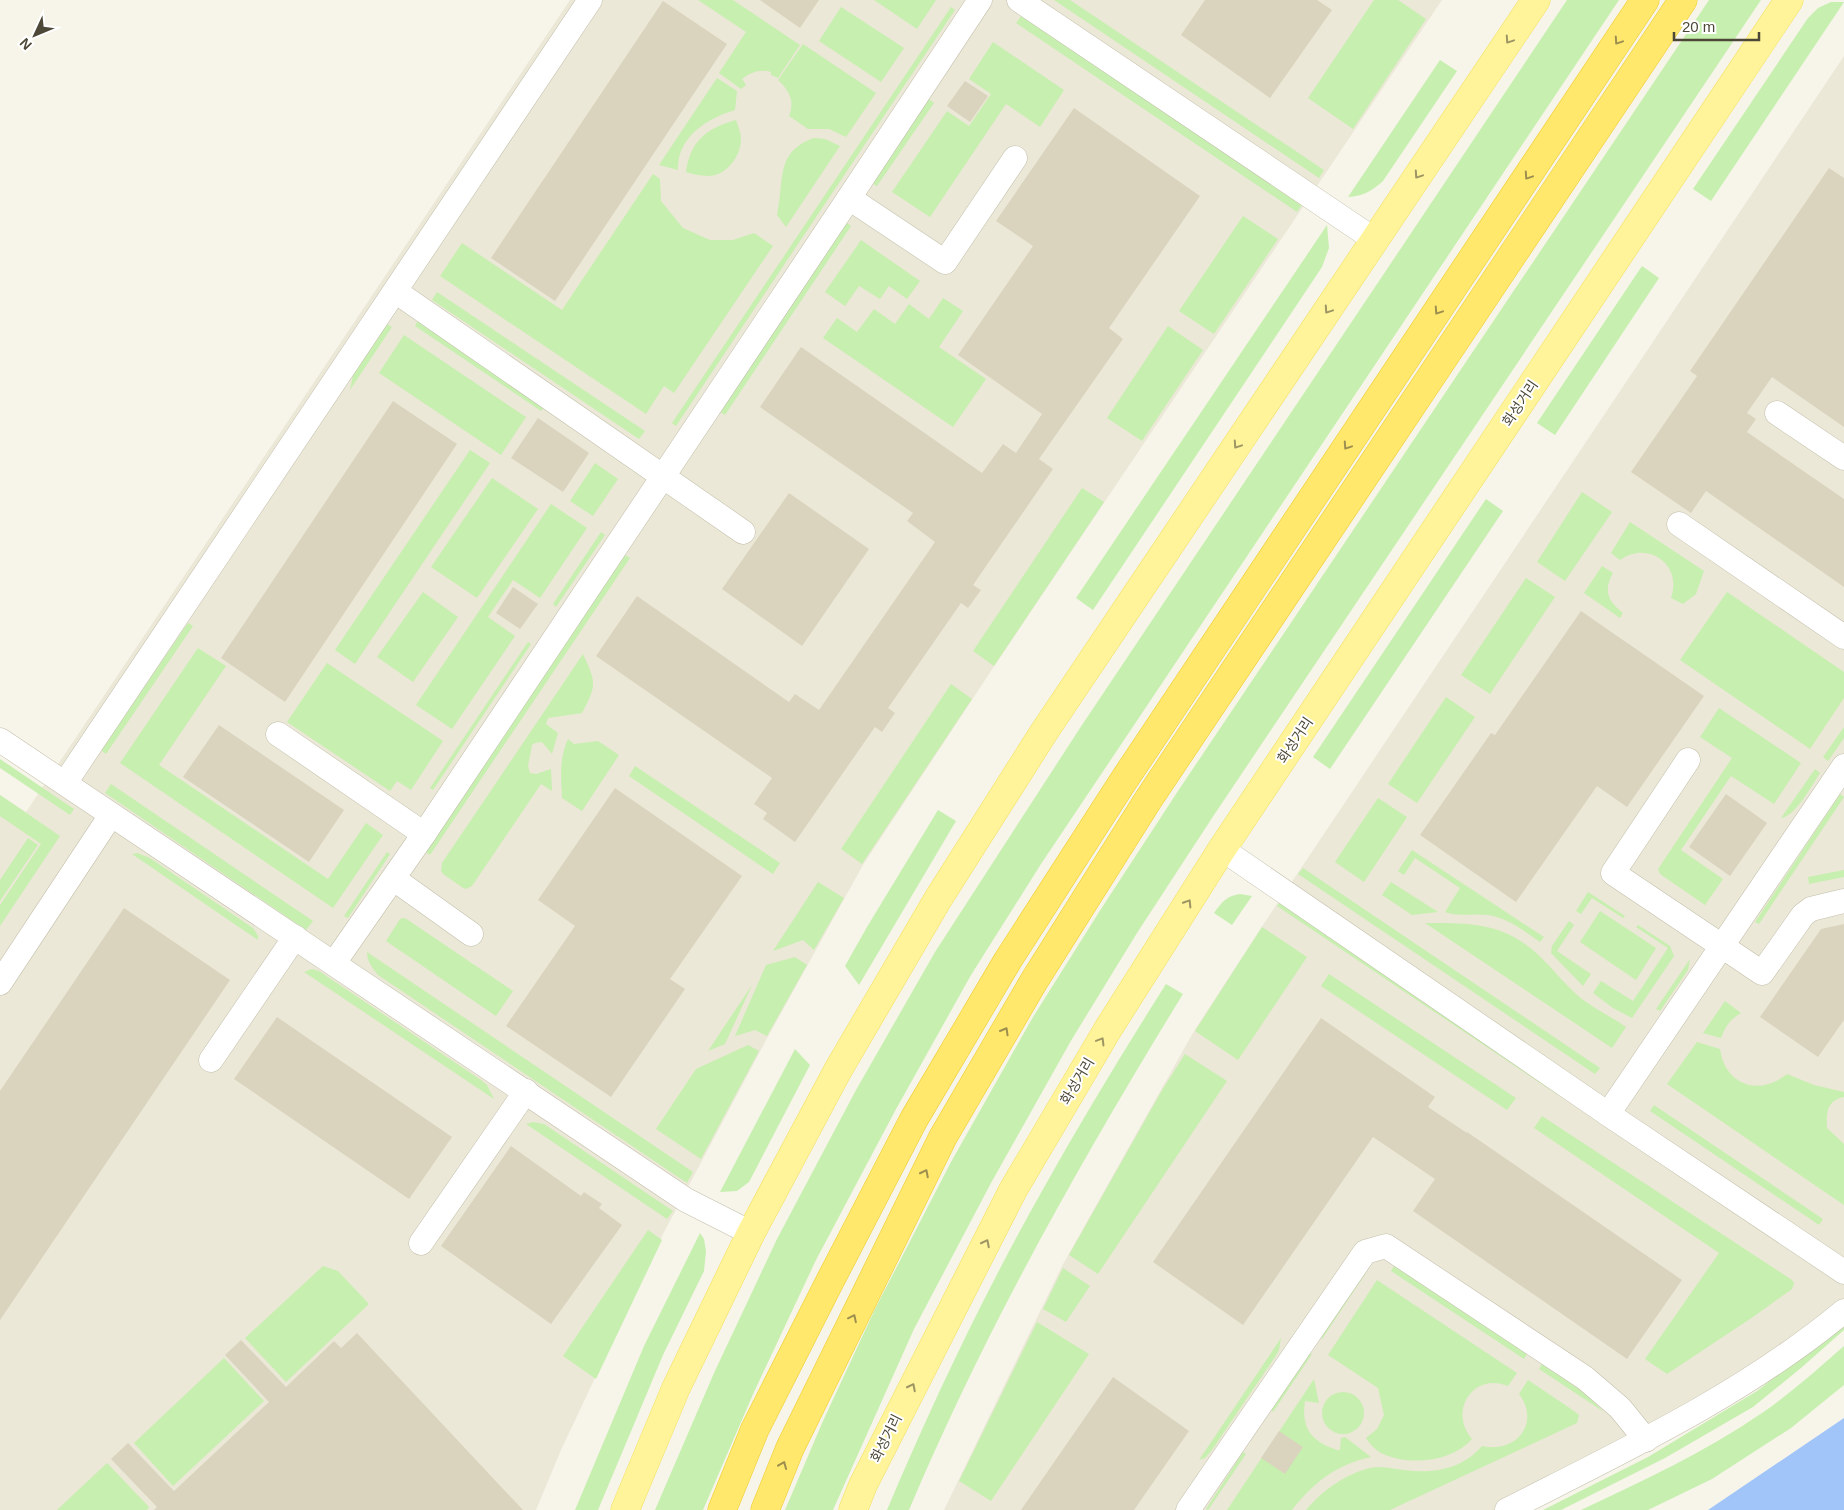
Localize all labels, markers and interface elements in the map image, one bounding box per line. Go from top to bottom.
north arrow [10,10,60,60]
scale bar [1674,10,1759,42]
text: 20 m [1682,18,1715,35]
text: N [16,35,35,53]
one-way arrow [1506,35,1515,44]
one-way arrow [1615,35,1624,44]
one-way arrow [1415,170,1424,179]
one-way arrow [1525,170,1534,179]
one-way arrow [1325,305,1334,314]
one-way arrow [1434,305,1444,314]
street label: 화성거리 [1499,377,1541,429]
one-way arrow [1234,440,1243,449]
one-way arrow [1344,440,1353,449]
street label: 화성거리 [1274,714,1316,766]
one-way arrow [1181,900,1191,909]
one-way arrow [999,1028,1009,1037]
one-way arrow [1094,1037,1104,1046]
street label: 화성거리 [1057,1055,1097,1107]
one-way arrow [919,1169,929,1178]
one-way arrow [980,1239,990,1248]
one-way arrow [847,1314,857,1323]
one-way arrow [906,1383,916,1392]
street label: 화성거리 [867,1411,905,1465]
one-way arrow [777,1461,787,1470]

